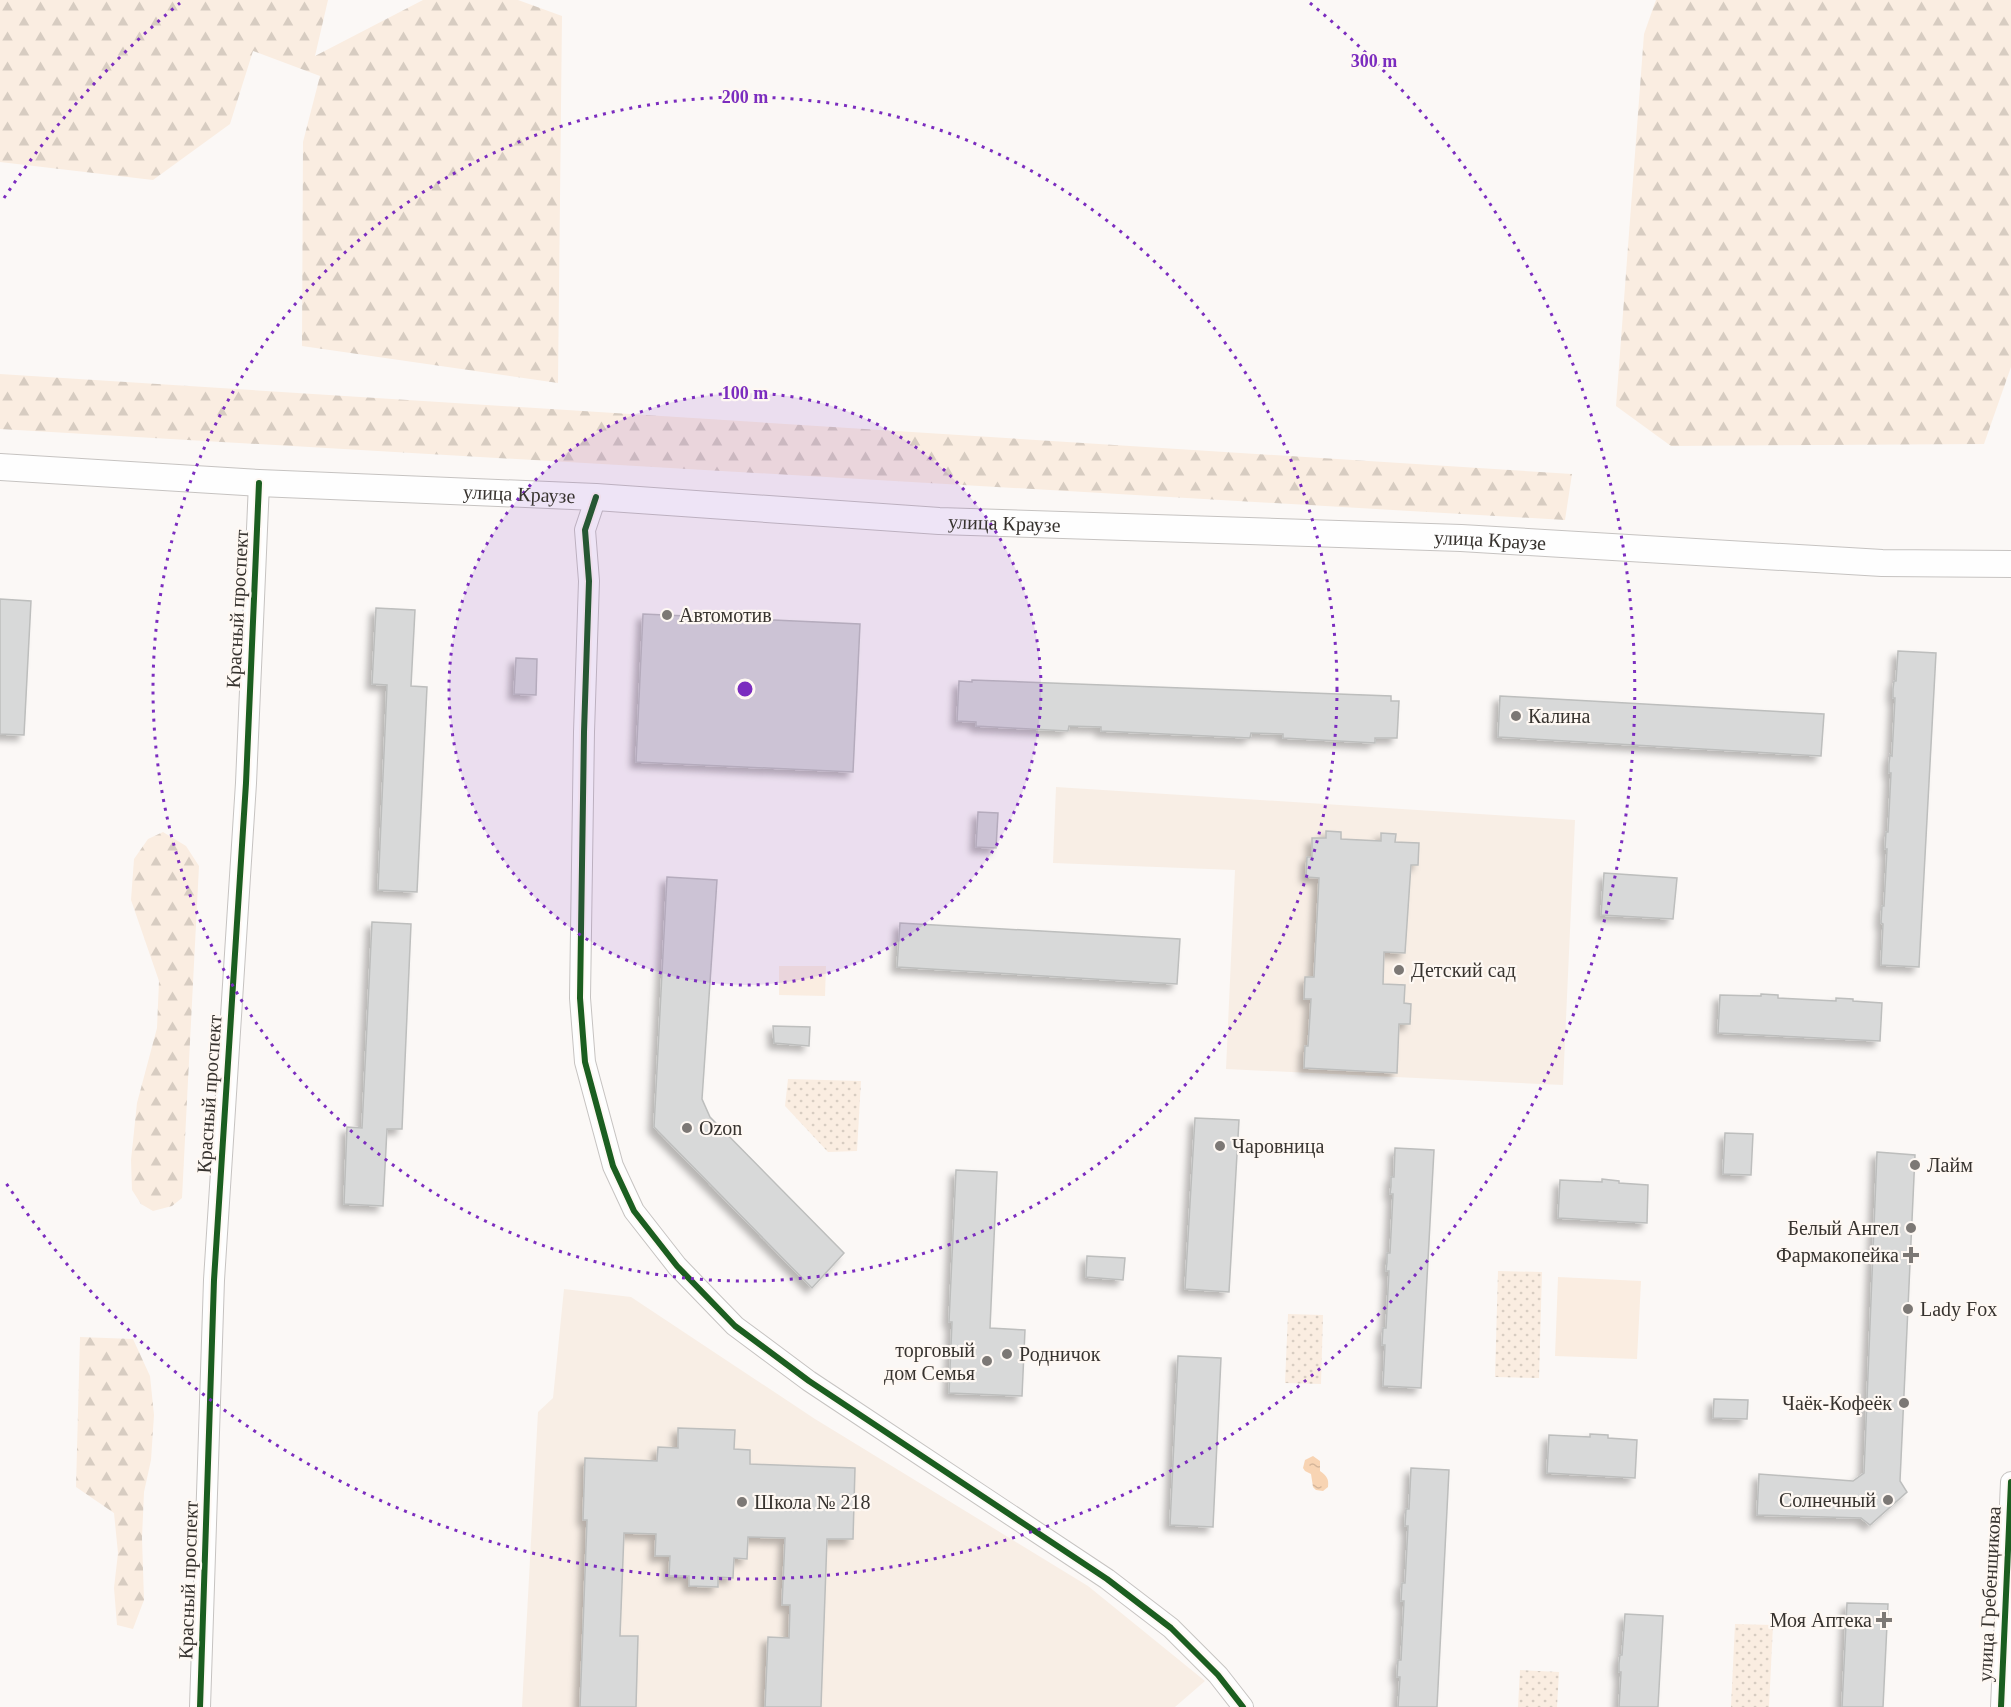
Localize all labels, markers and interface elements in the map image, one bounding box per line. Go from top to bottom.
text: 300 m [1351,51,1397,71]
text: 200 m [722,87,768,107]
text: 100 m [722,383,768,403]
street label: улица Краузе [463,480,576,507]
street label: улица Краузе [948,510,1061,536]
street label: улица Краузе [1434,526,1547,554]
street label: Красный проспект [222,529,253,689]
place label: Автомотив [679,604,772,626]
marker: Автомотив [660,608,674,622]
centre of rings [735,679,755,699]
place label: Калина [1528,705,1591,727]
marker: Калина [1509,709,1523,723]
place label: Детский сад [1411,959,1516,982]
marker: Детский сад [1392,963,1406,977]
street label: Красный проспект [192,1014,227,1174]
place label: Ozon [699,1117,742,1139]
marker: Ozon [680,1121,694,1135]
place label: Чаровница [1232,1135,1324,1158]
marker: Чаровница [1213,1139,1227,1153]
place label: Лайм [1927,1154,1973,1176]
marker: Лайм [1908,1158,1922,1172]
place label: Белый Ангел [1788,1217,1899,1239]
marker: Белый Ангел [1904,1221,1918,1235]
place label: Фармакопейка [1776,1244,1899,1267]
marker: Фармакопейка [1904,1248,1918,1262]
place label: Lady Fox [1920,1298,1997,1321]
marker: Lady Fox [1901,1302,1915,1316]
place label: торговый дом Семья [884,1339,975,1385]
place label: Родничок [1019,1343,1101,1366]
marker: Родничок [1000,1347,1014,1361]
marker: торговый дом Семья [980,1354,994,1368]
place label: Чаёк-Кофеёк [1782,1392,1892,1415]
marker: Чаёк-Кофеёк [1897,1396,1911,1410]
place label: Солнечный [1779,1489,1876,1511]
place label: Школа № 218 [754,1491,871,1513]
marker: Солнечный [1881,1493,1895,1507]
marker: Школа № 218 [735,1495,749,1509]
street label: Красный проспект [174,1500,203,1660]
street label: улица Гребенщикова [1973,1505,2006,1682]
place label: Моя Аптека [1770,1609,1872,1631]
marker: Моя Аптека [1877,1613,1891,1627]

